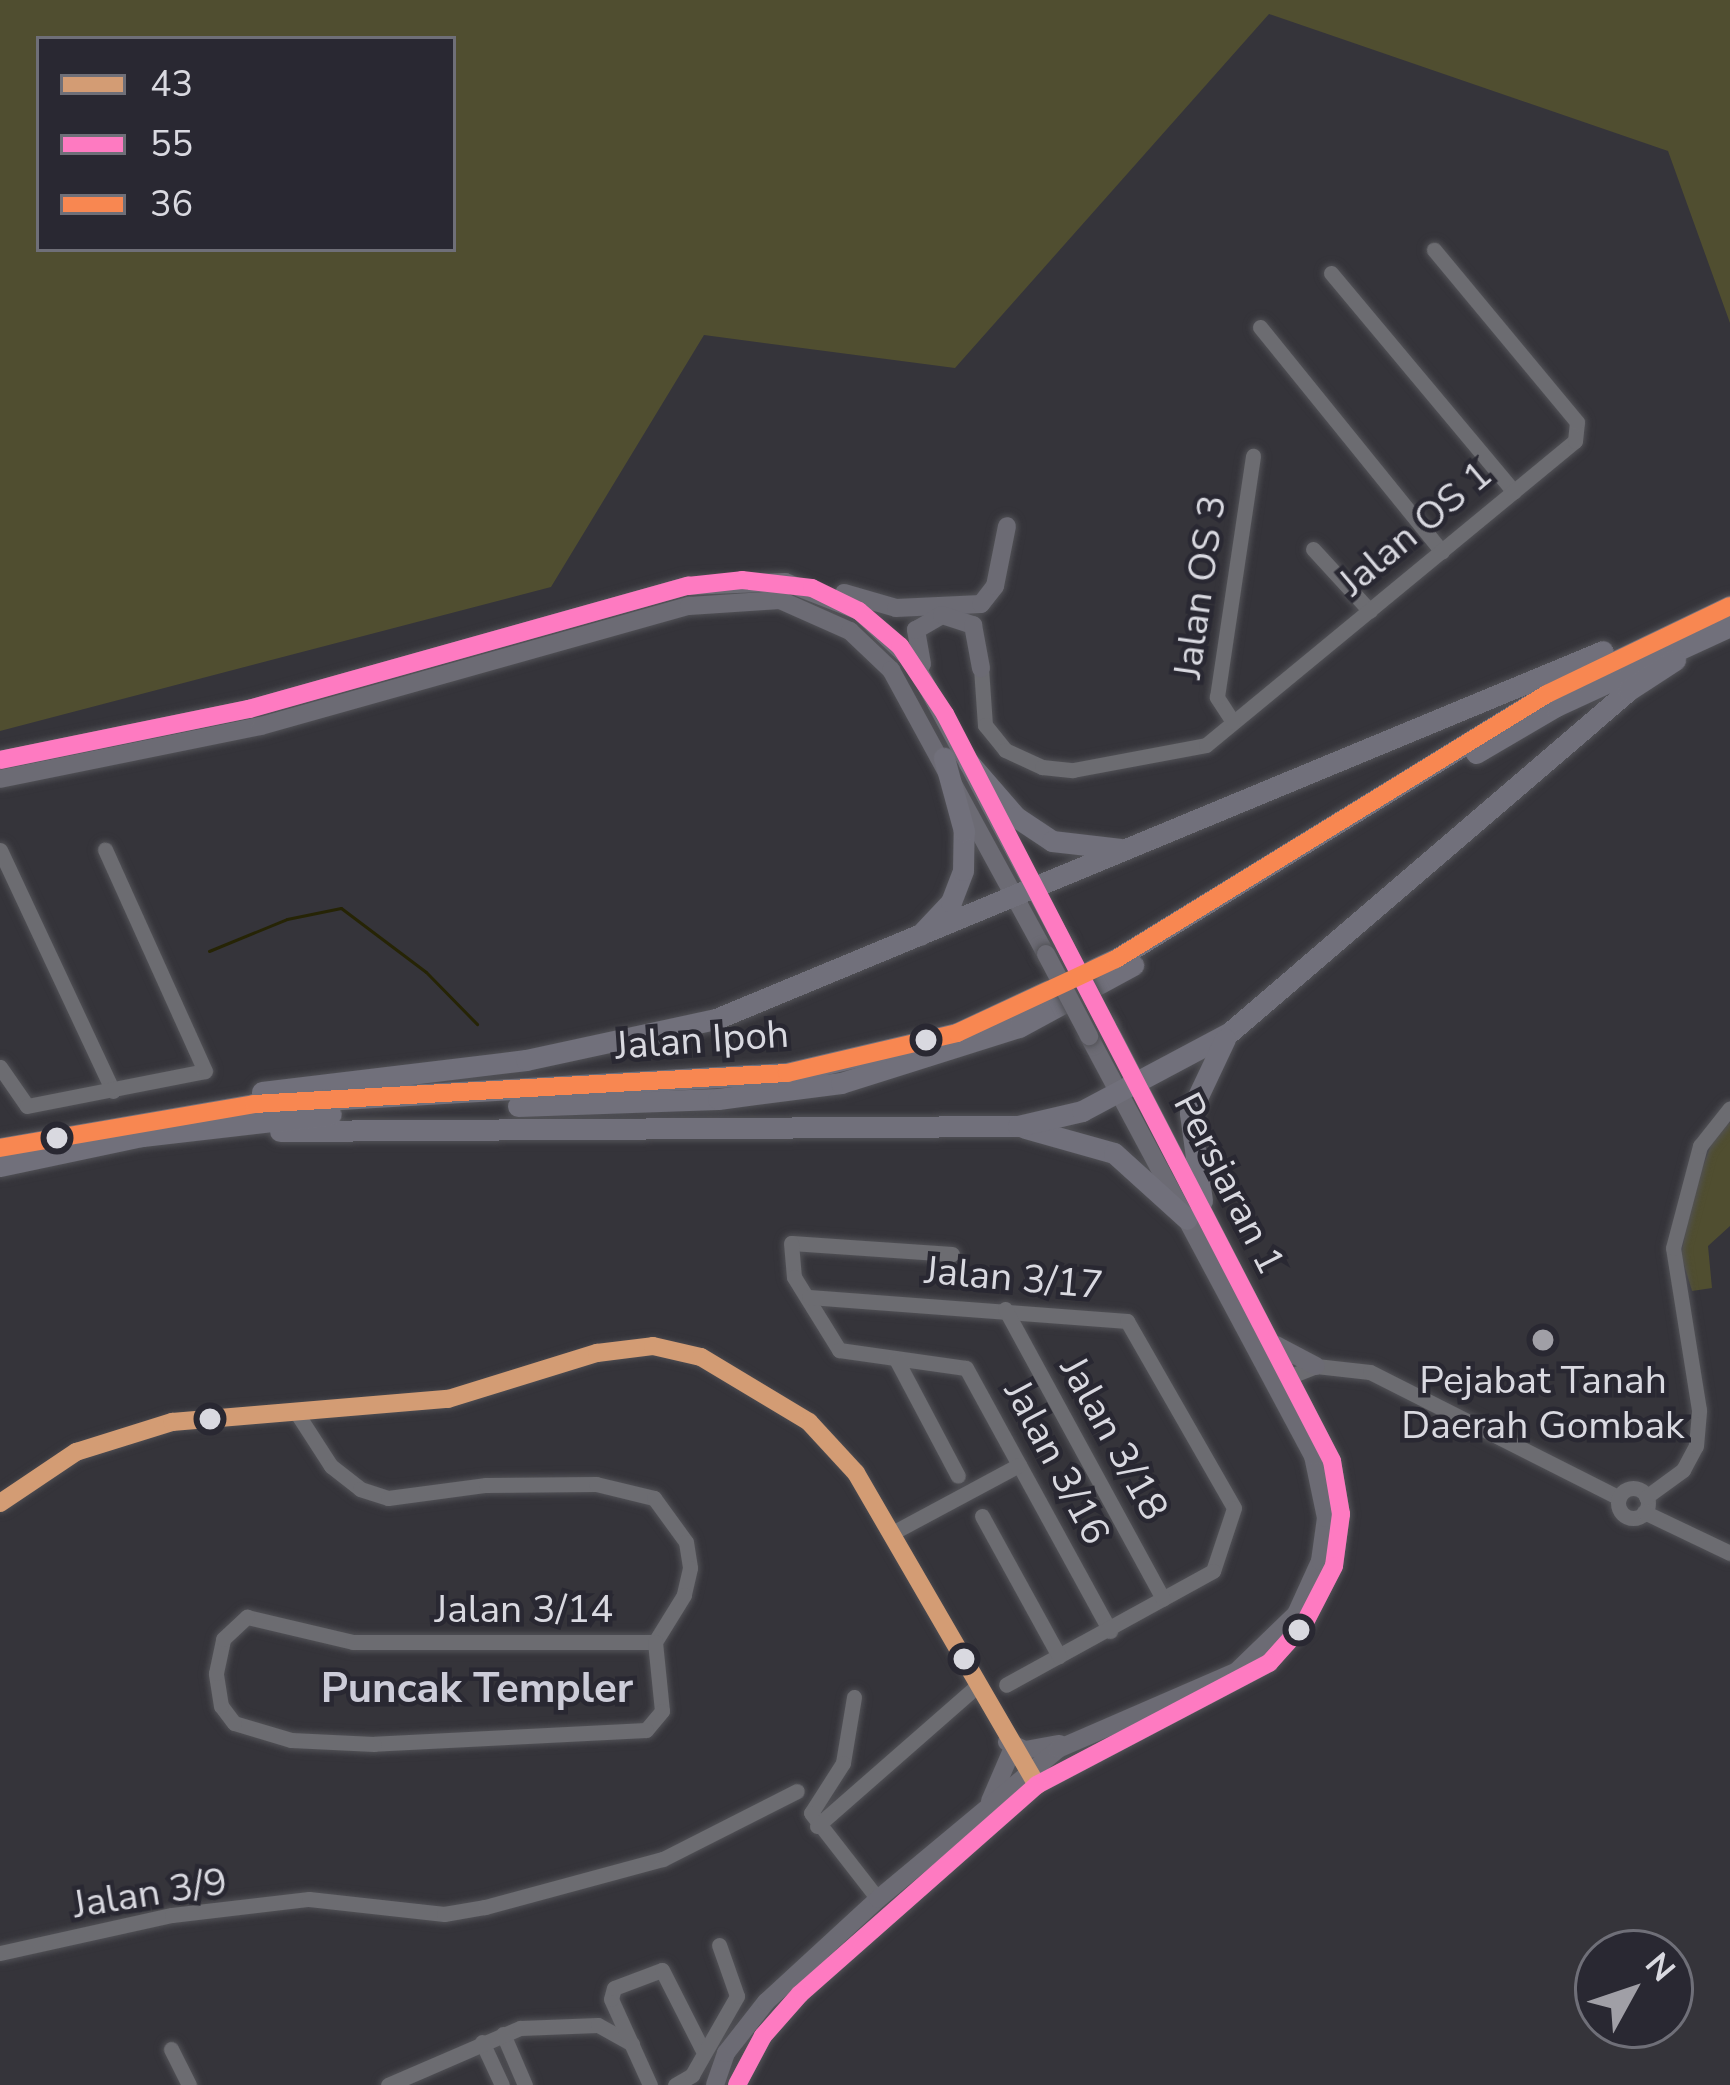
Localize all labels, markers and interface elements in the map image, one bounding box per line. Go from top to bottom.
legend [36,36,456,252]
text: 43 [150,60,193,109]
text: 55 [150,120,193,169]
text: 36 [150,180,193,229]
street label: Jalan OS 1 [1330,452,1502,606]
street label: Jalan OS 3 [1165,492,1237,682]
street label: Jalan Ipoh [613,1012,791,1070]
unlabelled marker [915,1029,937,1051]
street label: Persiaran 1 [1162,1086,1294,1282]
unlabelled marker [46,1127,68,1149]
street label: Jalan 3/17 [923,1248,1105,1310]
marker: Pejabat Tanah Daerah Gombak [1530,1327,1556,1353]
street label: Jalan 3/18 [1049,1349,1177,1529]
place label: Pejabat Tanah Daerah Gombak [1401,1359,1685,1450]
street label: Jalan 3/16 [993,1373,1119,1553]
unlabelled marker [199,1408,221,1430]
street label: Jalan 3/14 [435,1587,613,1633]
unlabelled marker [1288,1619,1310,1641]
unlabelled marker [953,1648,975,1670]
district label: Puncak Templer [321,1664,633,1714]
street label: Jalan 3/9 [70,1859,230,1929]
north arrow [1574,1929,1694,2049]
text: N [1634,1944,1685,1991]

